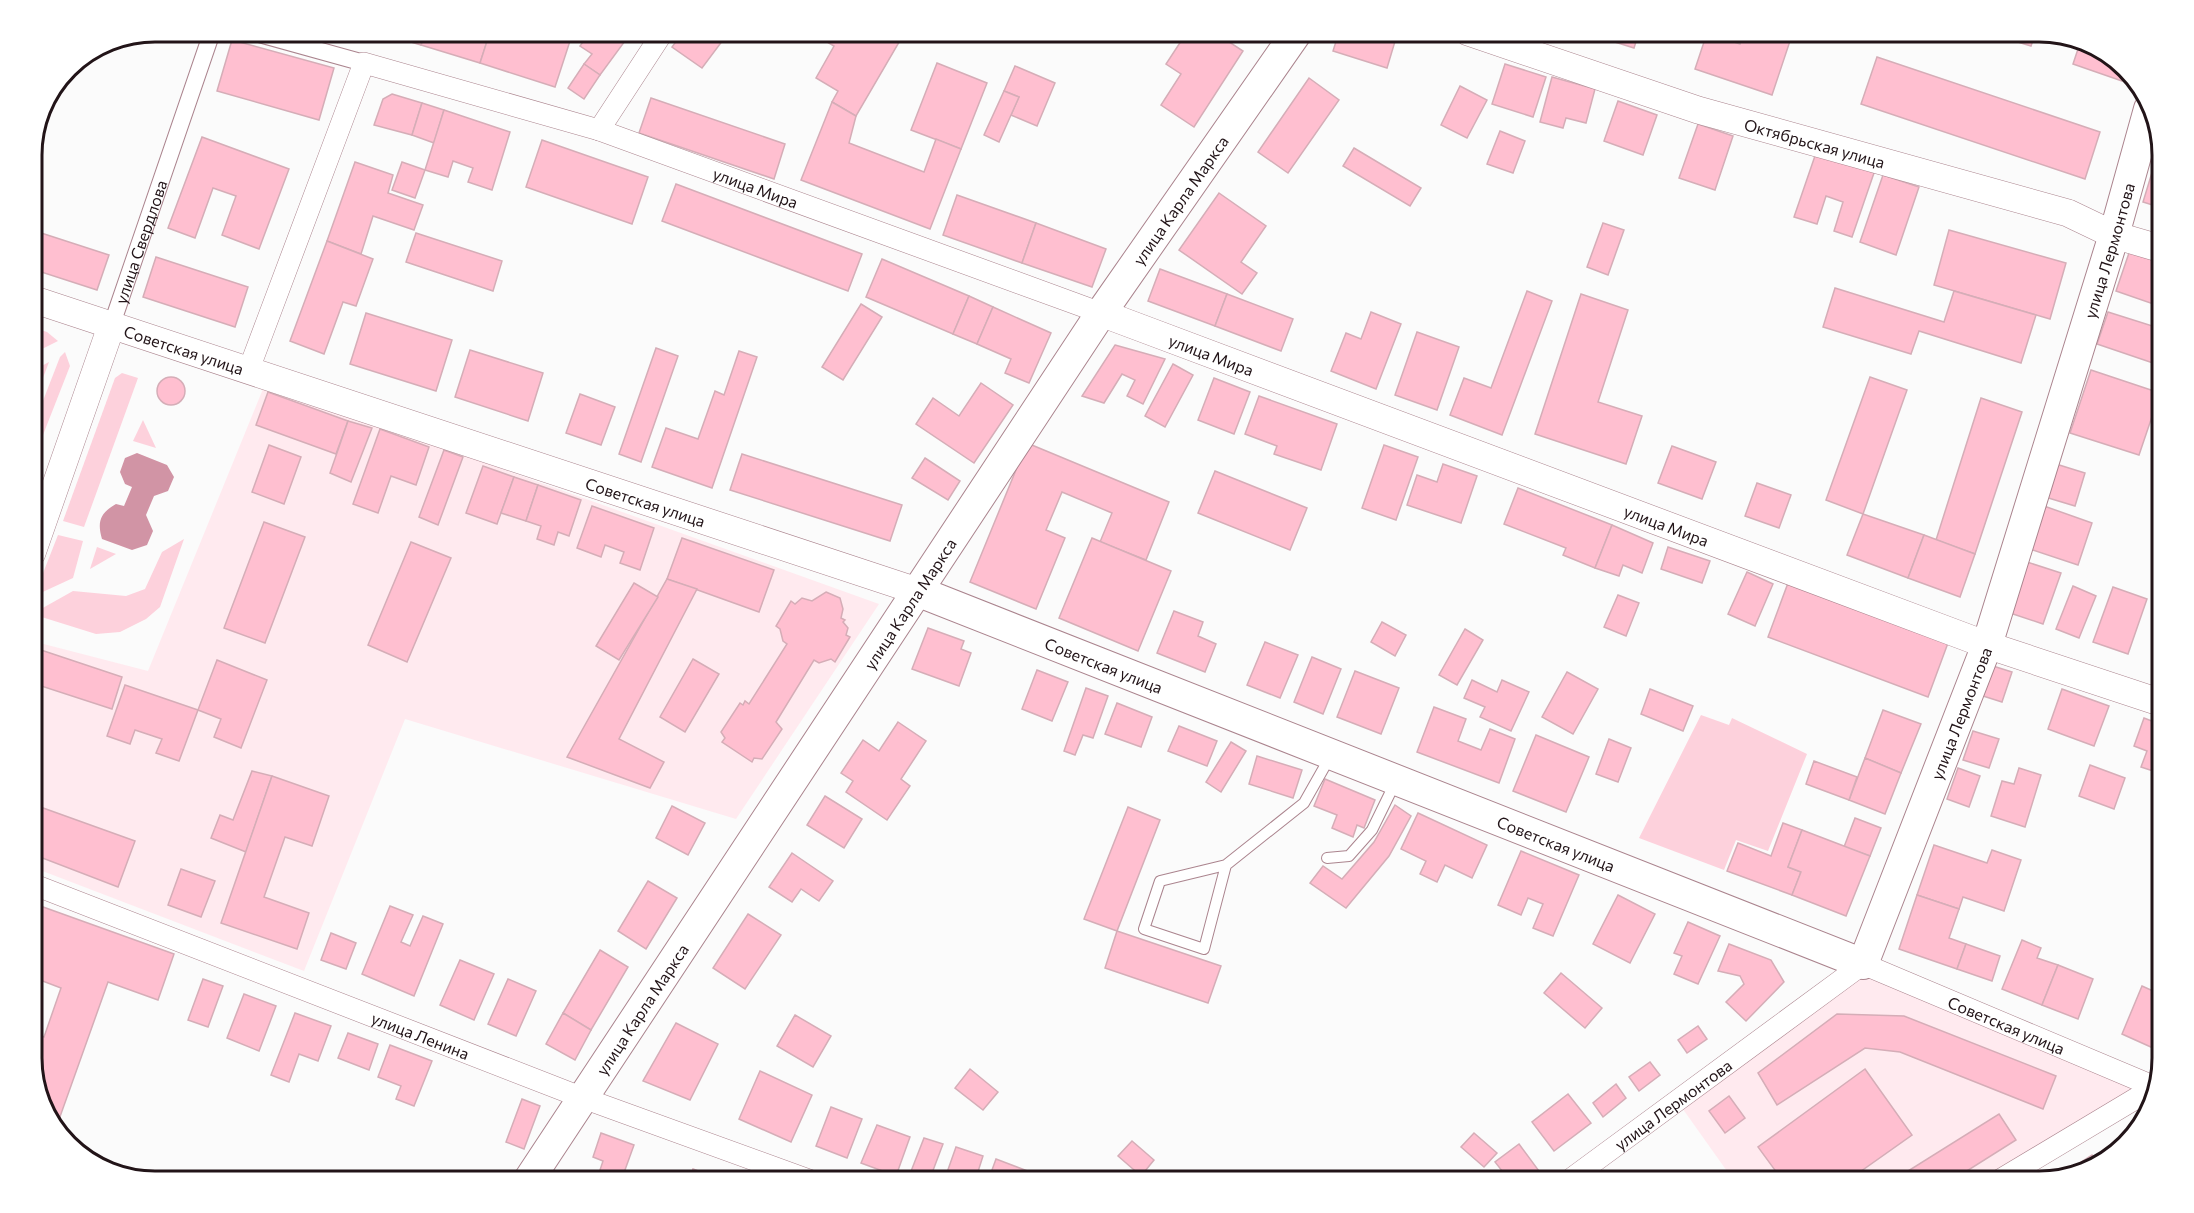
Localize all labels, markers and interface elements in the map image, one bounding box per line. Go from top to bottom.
street label: Октябрьская улица [1742,114,1887,171]
street label: улица Карла Маркса [1128,132,1232,268]
street label: улица Мира [711,163,801,211]
street label: улица Свердлова [110,177,170,306]
street label: улица Лермонтова [2079,181,2138,321]
street label: Советская улица [122,321,246,378]
street label: улица Мира [1166,330,1257,379]
street label: Советская улица [583,473,708,530]
street label: улица Мира [1622,500,1712,549]
street label: улица Карла Маркса [859,534,959,673]
street label: Советская улица [1042,633,1166,696]
street label: улица Лермонтова [1926,644,1995,782]
street label: Советская улица [1494,811,1618,875]
street label: улица Карла Маркса [591,940,692,1078]
street label: Советская улица [1945,991,2068,1057]
street label: улица Ленина [369,1007,472,1062]
street label: улица Лермонтова [1610,1055,1735,1153]

